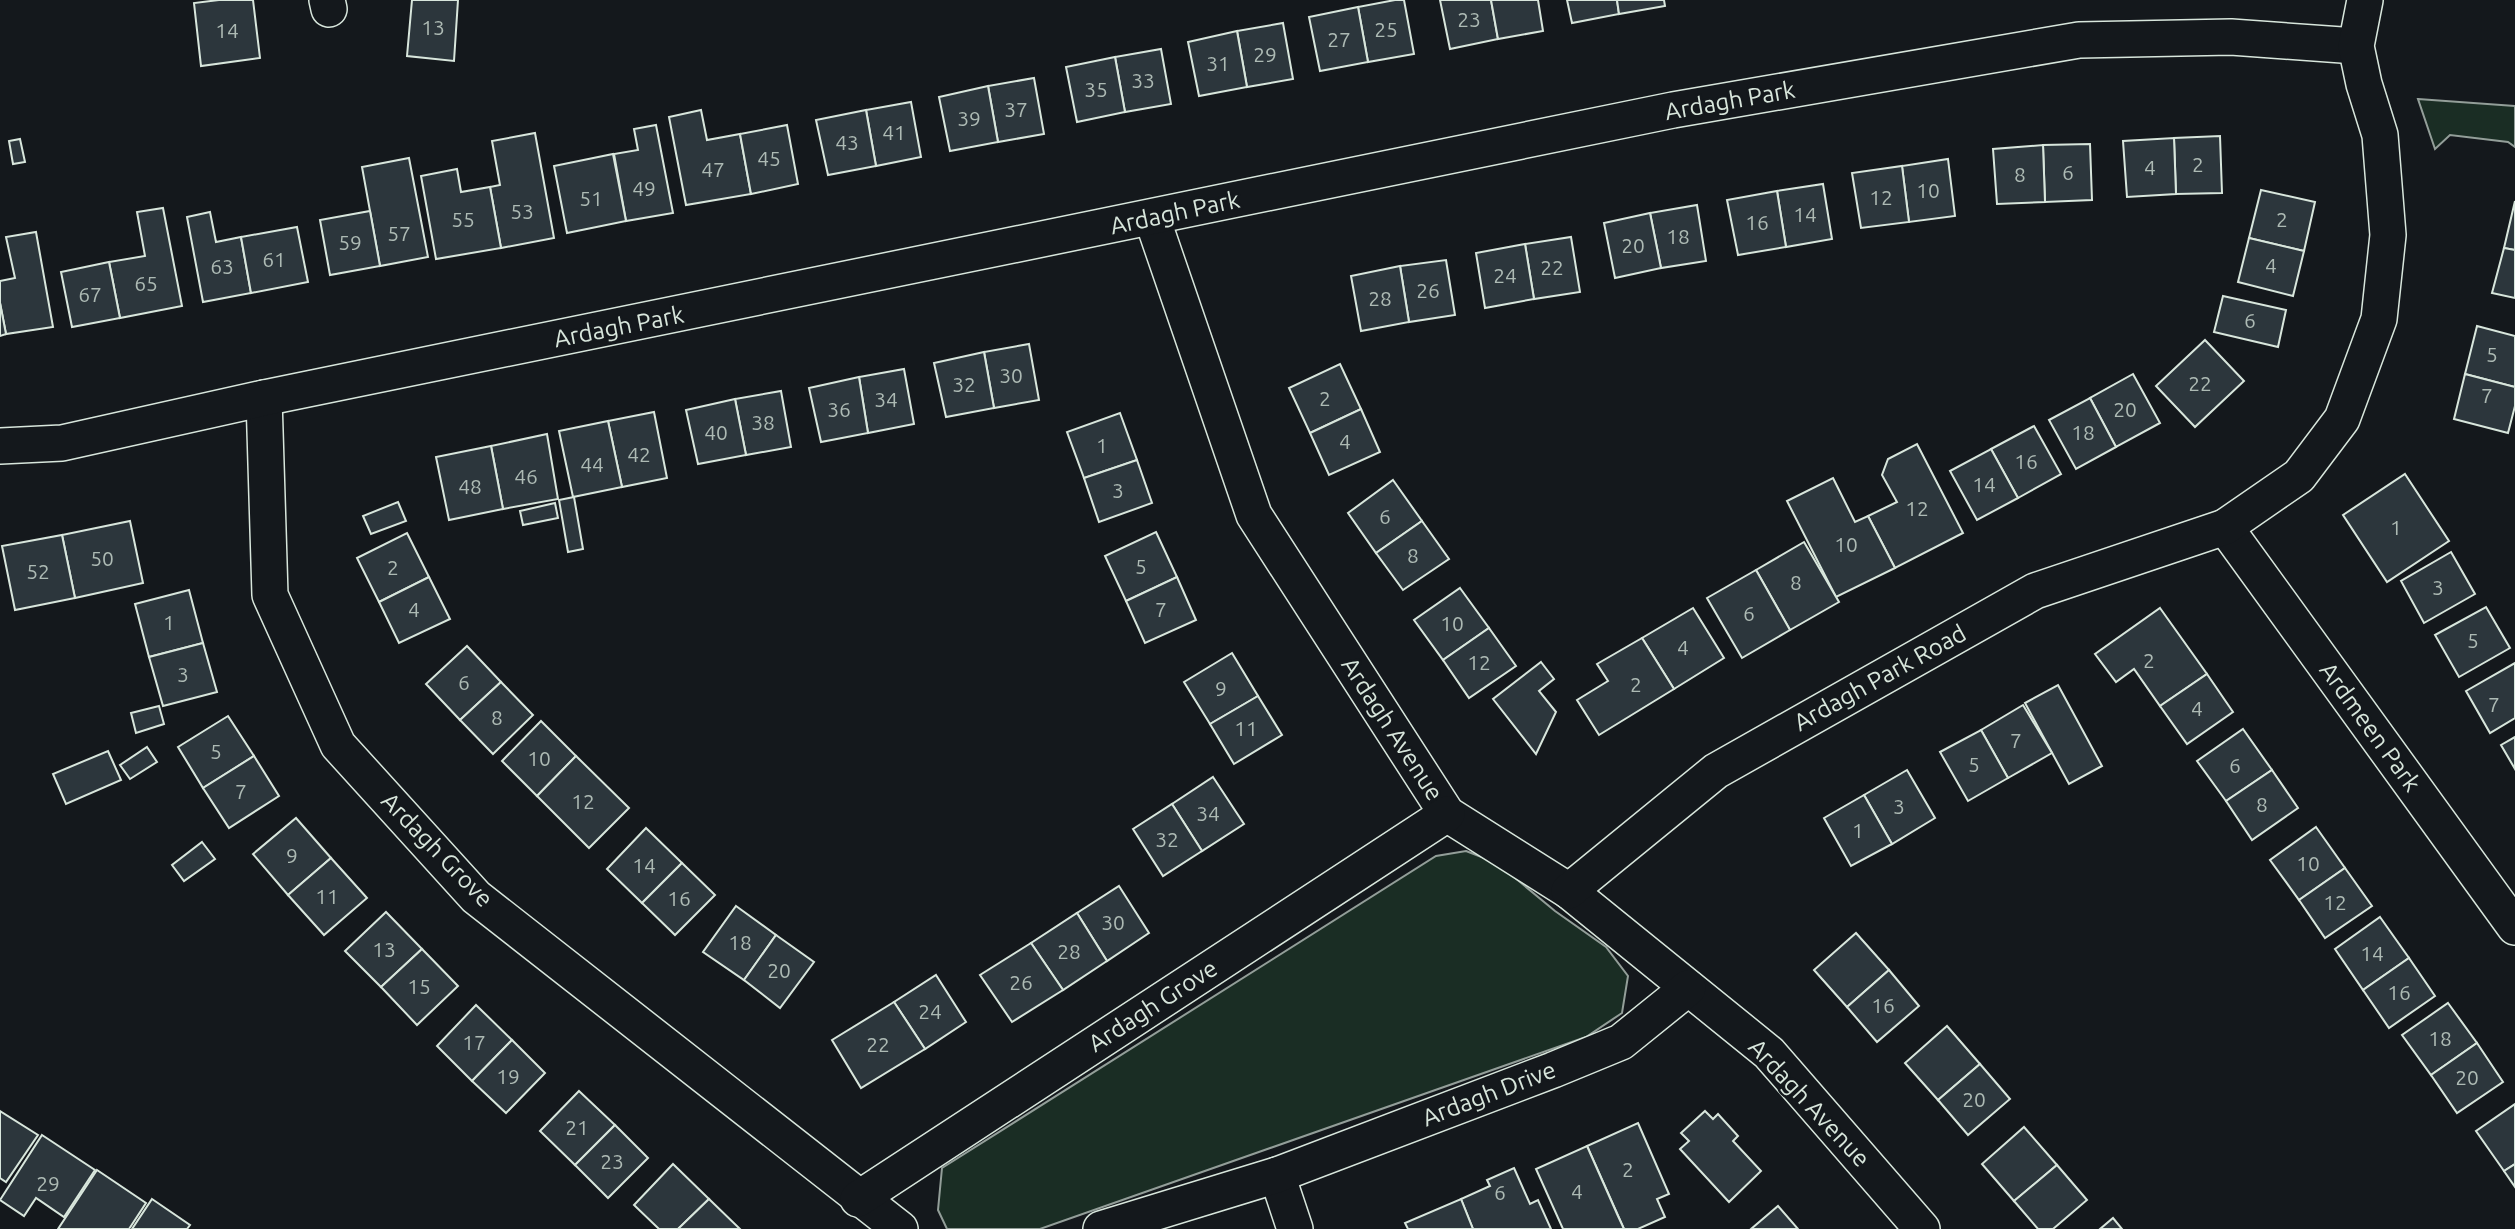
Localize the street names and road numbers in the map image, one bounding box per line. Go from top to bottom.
street label: Ardagh Park [1663,76,1797,125]
street label: Ardagh Park [1108,186,1242,239]
street label: Ardagh Park [552,301,686,352]
street label: Ardagh Park Road [1789,619,1971,736]
street label: Ardagh Avenue [1336,652,1449,805]
street label: Ardmeen Park [2315,657,2426,796]
street label: Ardagh Grove [376,787,498,912]
street label: Ardagh Grove [1083,954,1222,1057]
street label: Ardagh Avenue [1743,1033,1875,1172]
street label: Ardagh Drive [1418,1056,1559,1131]

